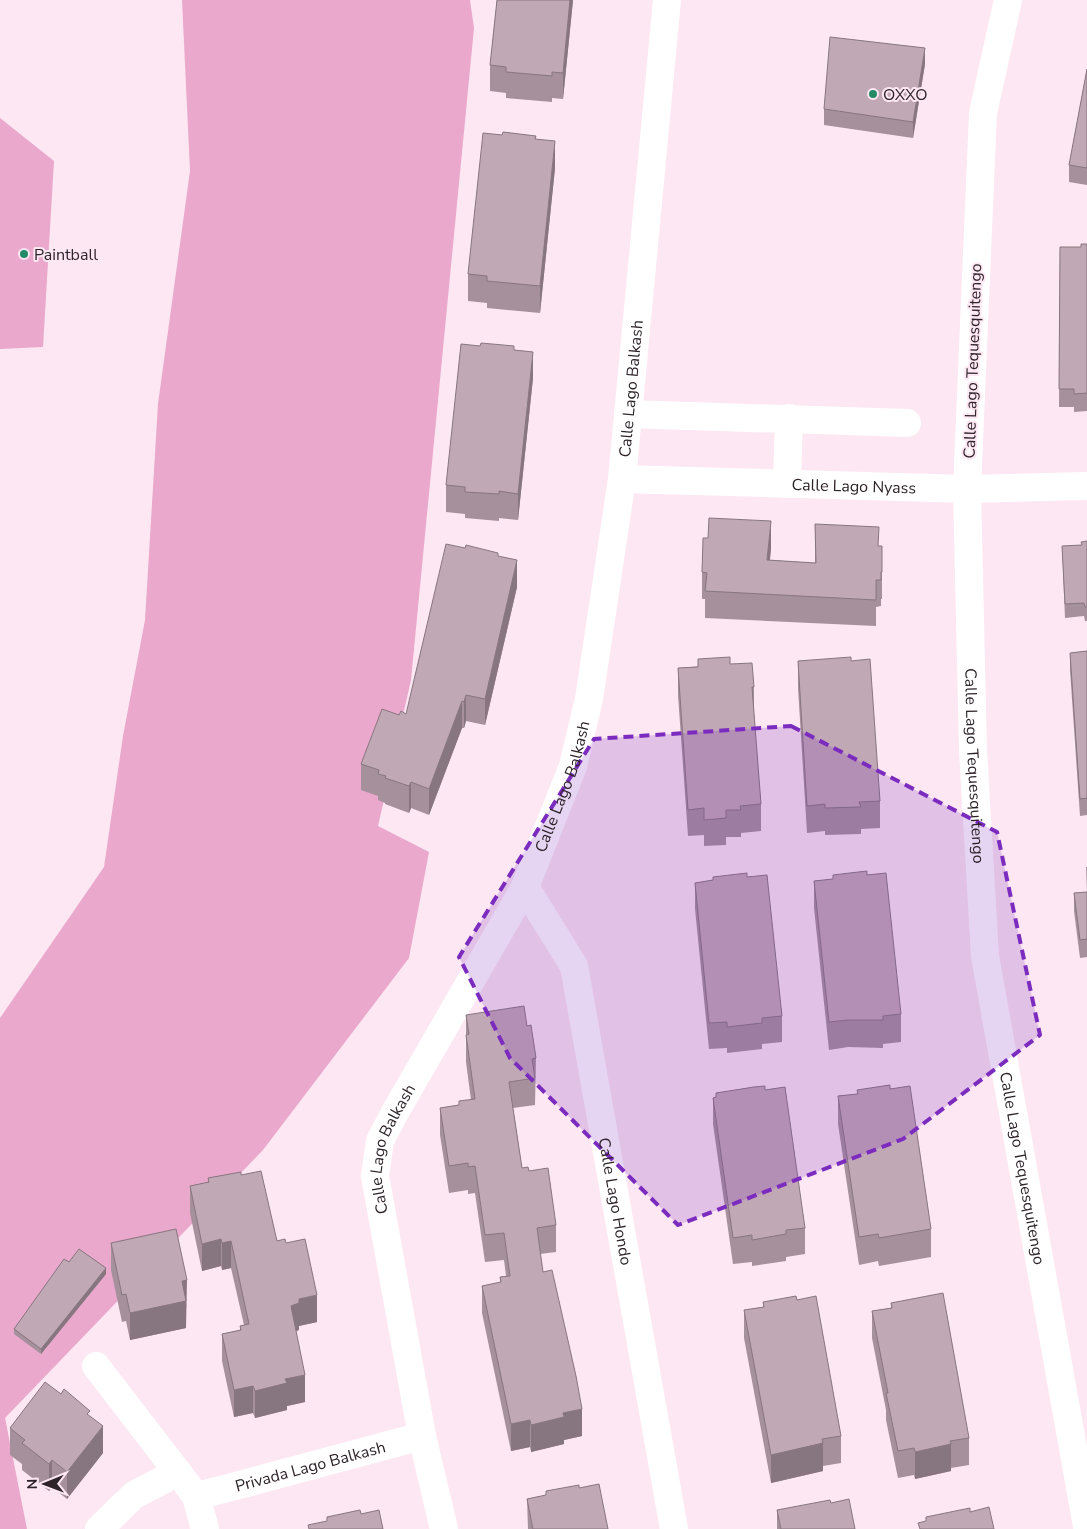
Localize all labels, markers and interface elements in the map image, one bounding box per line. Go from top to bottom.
place label: OXXO [883,84,928,106]
marker: OXXO [867,88,879,100]
place label: Paintball [34,244,98,266]
marker: Paintball [18,248,30,260]
street label: Calle Lago Tequesquitengo [959,263,987,459]
street label: Calle Lago Balkash [614,319,649,458]
street label: Calle Lago Nyass [791,474,916,500]
street label: Calle Lago Tequesquitengo [959,668,990,864]
street label: Calle Lago Balkash [530,719,595,856]
street label: Calle Lago Tequesquitengo [994,1070,1050,1267]
street label: Calle Lago Balkash [365,1080,421,1216]
street label: Calle Lago Hondo [593,1136,637,1267]
street label: Privada Lago Balkash [233,1436,388,1498]
north arrow [20,1459,70,1509]
text: N [23,1479,42,1490]

